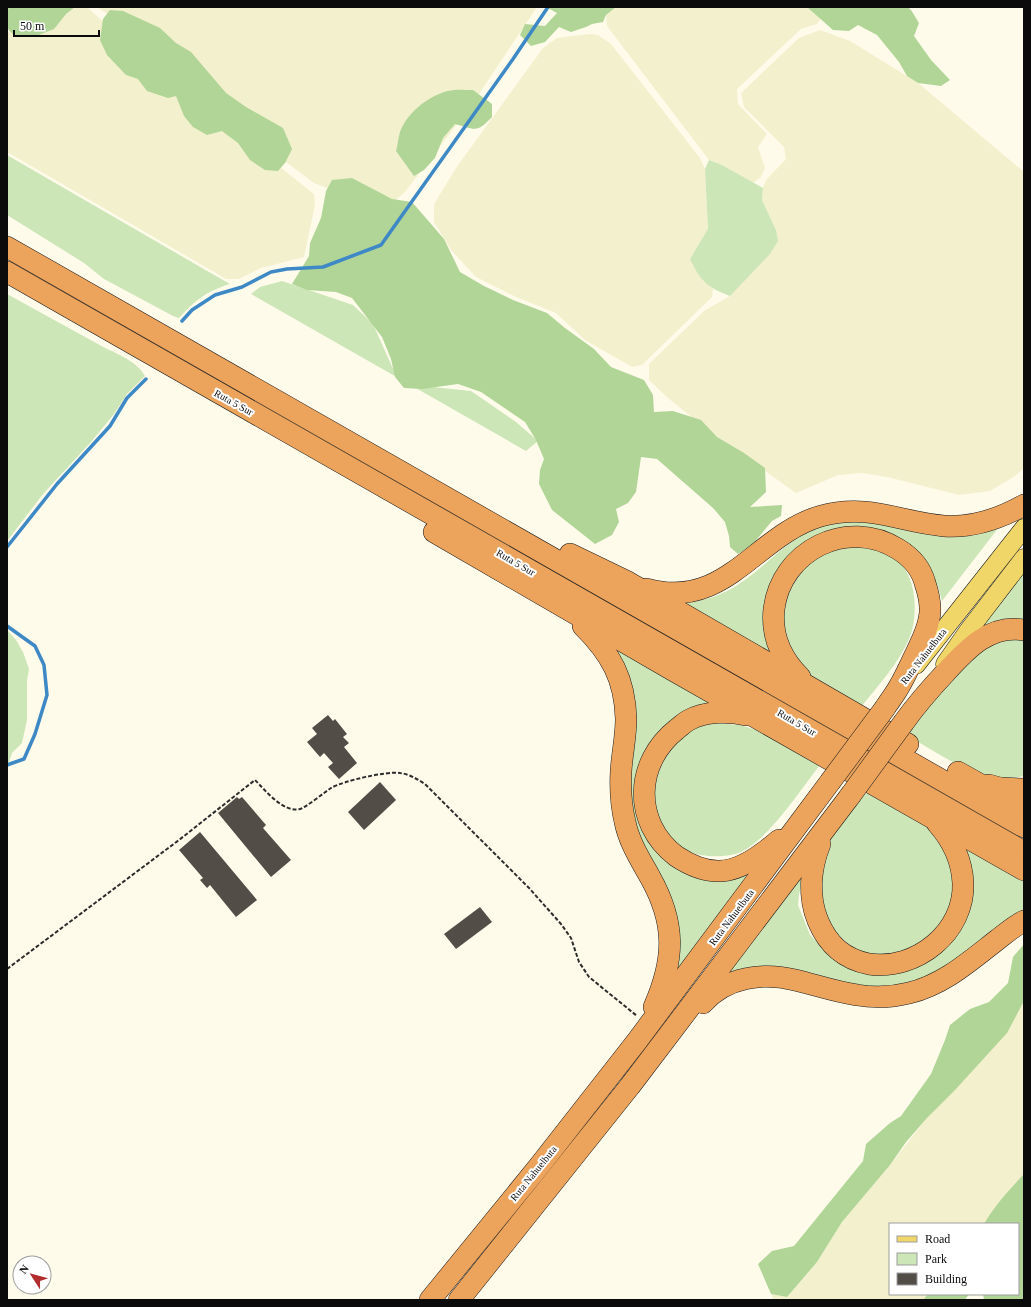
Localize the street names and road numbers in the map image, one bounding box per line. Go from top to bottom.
street label: Ruta 5 Sur [212,387,256,418]
street label: Ruta 5 Sur [494,547,538,578]
street label: Ruta Nahuelbuta [898,626,949,686]
street label: Ruta 5 Sur [775,707,819,738]
street label: Ruta Nahuelbuta [707,887,756,948]
street label: Ruta Nahuelbuta [508,1143,559,1203]

